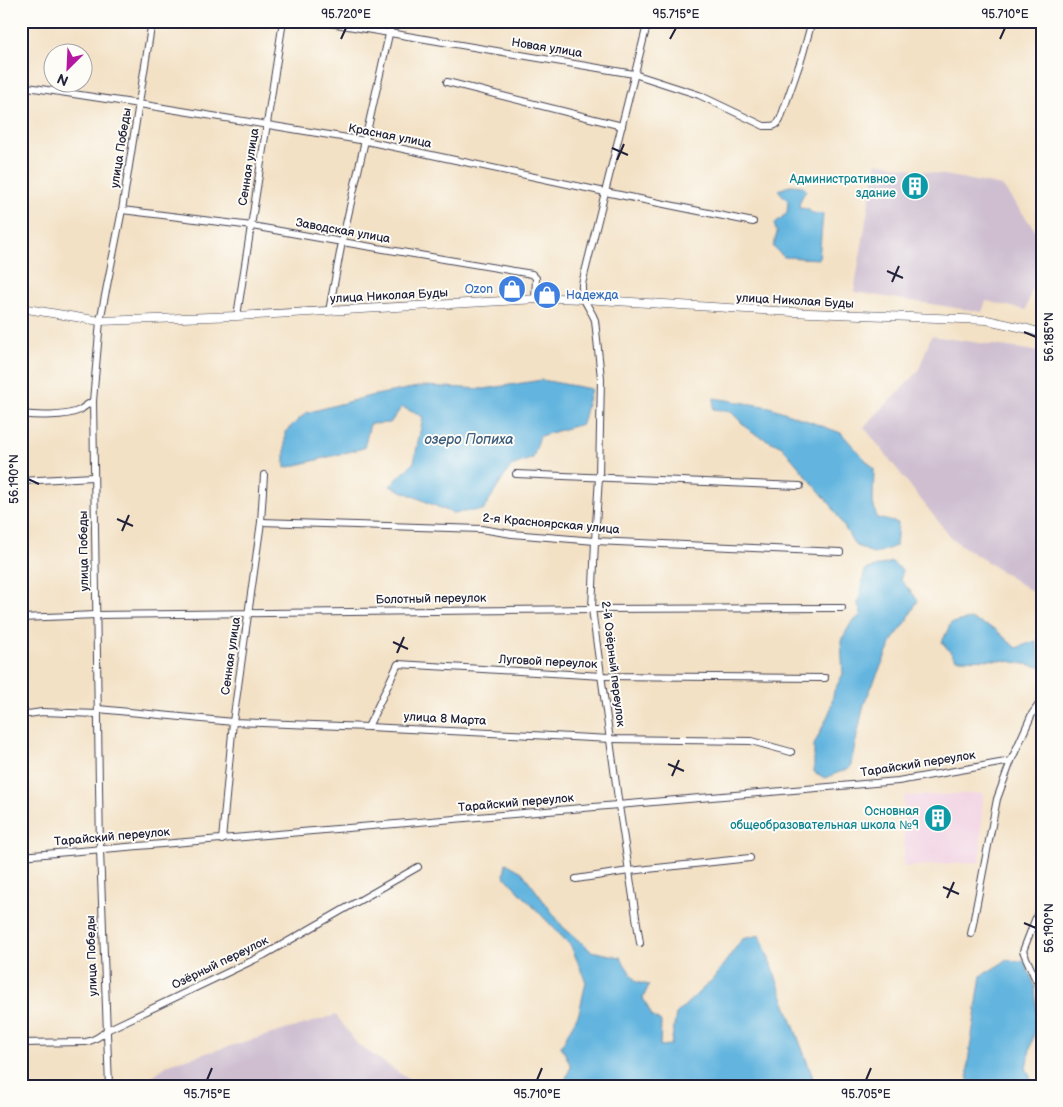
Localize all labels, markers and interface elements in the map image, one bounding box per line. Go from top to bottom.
text: 95.720°E [321,7,371,22]
text: 95.715°E [653,7,700,22]
text: 95.710°E [981,7,1029,22]
street label: Новая улица [510,35,584,61]
north arrow [42,42,92,92]
text: N [55,70,71,89]
street label: улица Победы [107,107,135,189]
street label: Красная улица [347,121,433,151]
street label: Сенная улица [235,127,263,207]
building icon: Административное здание [900,171,930,201]
place label: Административное здание [789,172,896,201]
street label: Заводская улица [294,215,392,247]
shop icon: Ozon [497,274,527,304]
shop icon: Надежда [532,280,562,310]
place label: Ozon [465,282,493,297]
street label: улица Николая Буды [330,285,448,307]
place label: Надежда [566,288,619,303]
street label: улица Николая Буды [736,290,854,312]
text: 56.185°N [1042,312,1057,362]
water label: озеро Попиха [424,431,514,448]
text: 56.190°N [7,454,22,504]
street label: улица Победы [76,510,92,592]
street label: 2-я Красноярская улица [482,511,620,537]
street label: Болотный переулок [376,591,487,607]
street label: 2-й Озёрный переулок [598,600,628,729]
street label: Сенная улица [218,616,244,696]
street label: Луговой переулок [497,652,598,672]
street label: улица 8 Марта [403,709,487,729]
street label: Тарайский переулок [860,747,977,780]
street label: Тарайский переулок [458,790,575,816]
building icon: Основная общеобразовательная школа №9 [923,803,953,833]
place label: Основная общеобразовательная школа №9 [730,804,919,833]
street label: Тарайский переулок [54,824,171,850]
text: 56.190°N [1042,903,1057,953]
street label: улица Победы [83,915,101,997]
street label: Озёрный переулок [169,933,271,993]
text: 95.715°E [184,1087,231,1102]
text: 95.710°E [513,1087,561,1102]
text: 95.705°E [841,1087,891,1102]

